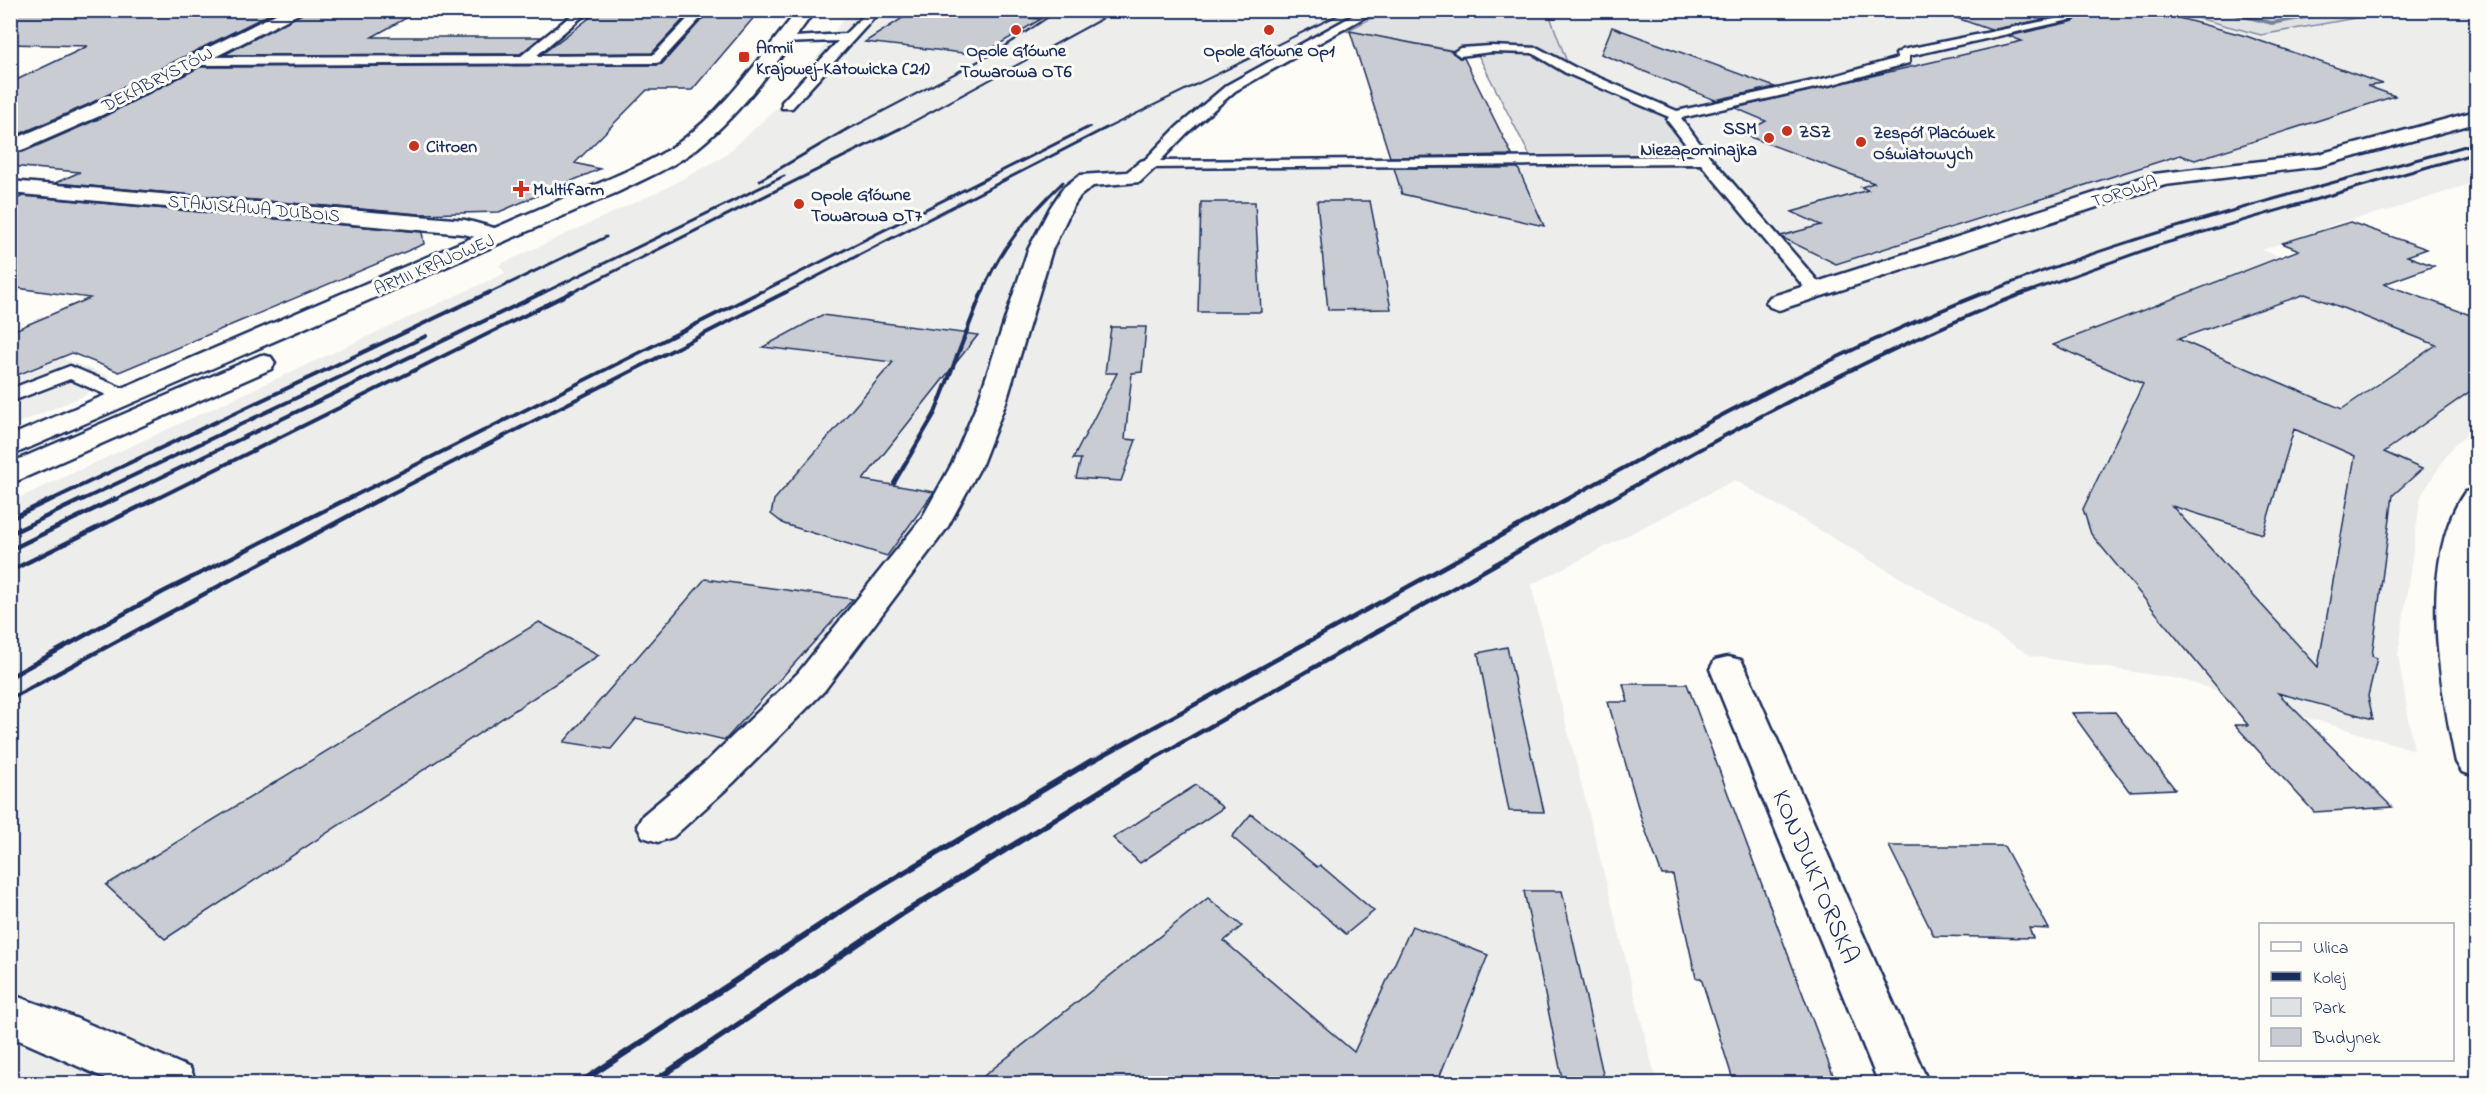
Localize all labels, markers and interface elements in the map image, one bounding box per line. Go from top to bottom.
marker: Opole Główne Towarowa OT6 [1009,23,1023,37]
marker: Opole Główne Op1 [1262,23,1276,37]
place label: Armii Krajowej-Katowicka (21) [756,36,930,83]
place label: Opole Główne Towarowa OT6 [960,39,1072,86]
place label: Opole Główne Op1 [1203,39,1335,65]
street label: DEKABRYSTÓW [97,42,218,120]
marker: Armii Krajowej-Katowicka (21) [737,50,751,64]
place label: SSM Niezapominajka [1640,117,1757,164]
place label: ZSZ [1799,120,1831,146]
place label: Zespół Placówek Oświatowych [1873,121,1996,169]
marker: ZSZ [1780,124,1794,138]
marker: SSM Niezapominajka [1762,131,1776,145]
place label: Citroen [426,135,477,161]
marker: Zespół Placówek Oświatowych [1854,135,1868,149]
marker: Citroen [407,139,421,153]
street label: TOROWA [2088,170,2161,216]
place label: Multifarm [533,178,604,204]
marker: Multifarm [514,182,528,196]
place label: Opole Główne Towarowa OT7 [811,183,923,230]
street label: STANISŁAWA DUBOIS [167,190,341,230]
marker: Opole Główne Towarowa OT7 [792,197,806,211]
street label: ARMII KRAJOWEJ [370,229,499,303]
street label: KONDUKTORSKA [1761,784,1868,970]
legend [2259,923,2454,1061]
text: Ulica [2313,936,2348,962]
text: Kolej [2313,966,2346,992]
text: Park [2313,996,2346,1022]
text: Budynek [2312,1026,2380,1052]

